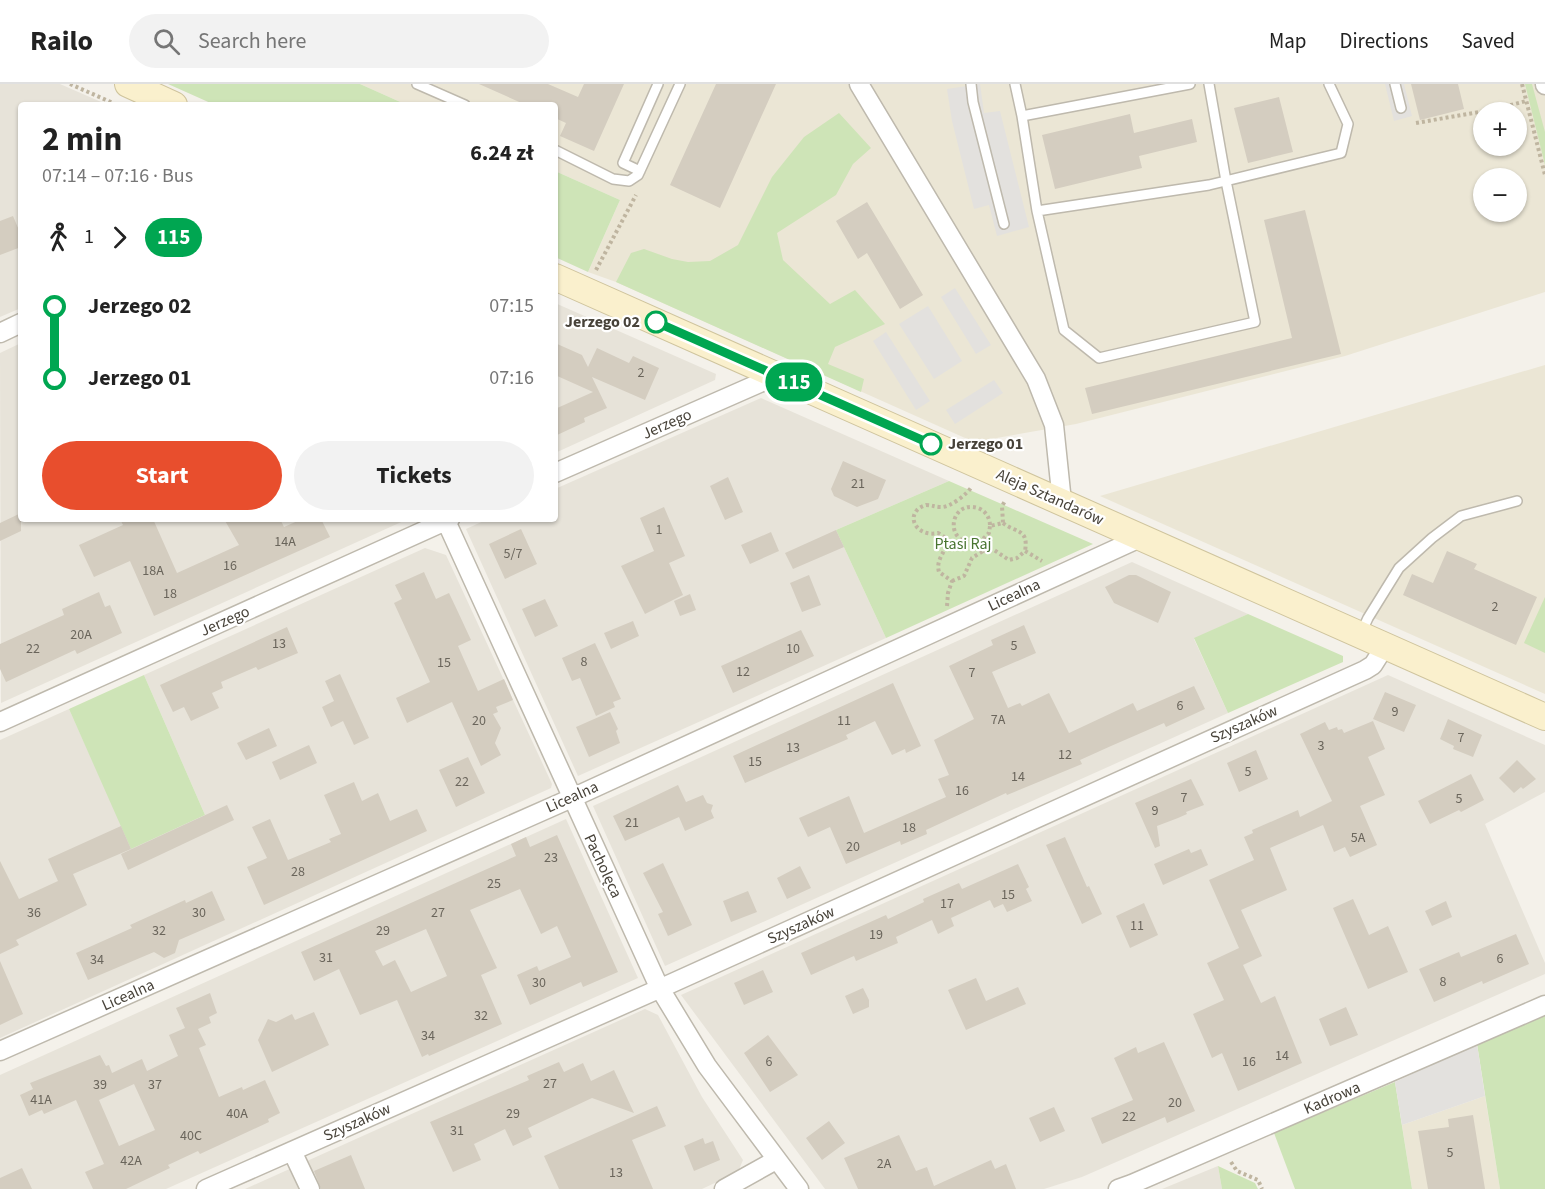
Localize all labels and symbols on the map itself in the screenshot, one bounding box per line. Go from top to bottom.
place label: Jerzego 02 [565,311,640,333]
marker: Jerzego 02 [645,311,667,333]
line badge: 115 [760,362,828,402]
house number: 2 [638,363,645,383]
street label: Jerzego [639,403,695,445]
marker: Jerzego 01 [920,433,942,455]
place label: Jerzego 01 [948,433,1023,455]
street label: Aleja Sztandarów [993,463,1108,531]
house number: 21 [851,474,865,494]
house number: 1 [656,520,663,540]
house number: 14A [274,532,296,552]
park label: Ptasi Raj [934,533,992,555]
house number: 5/7 [504,544,522,564]
house number: 16 [223,556,237,576]
house number: 18A [142,561,164,581]
street label: Licealna [984,573,1044,617]
house number: 18 [163,584,177,604]
house number: 2 [1492,597,1499,617]
street label: Jerzego [197,600,253,642]
house number: 20A [70,625,92,645]
house number: 13 [272,634,286,654]
house number: 5 [1011,636,1018,656]
house number: 22 [26,639,40,659]
house number: 10 [786,639,800,659]
house number: 8 [581,652,588,672]
house number: 15 [437,653,451,673]
house number: 12 [736,662,750,682]
house number: 7 [969,663,976,683]
house number: 6 [1177,696,1184,716]
street label: Szyszaków [1207,699,1282,749]
house number: 9 [1392,702,1399,722]
house number: 7A [991,710,1006,730]
house number: 20 [472,711,486,731]
house number: 11 [837,711,851,731]
house number: 7 [1458,728,1465,748]
house number: 3 [1318,736,1325,756]
house number: 13 [786,738,800,758]
house number: 12 [1058,745,1072,765]
house number: 15 [748,752,762,772]
house number: 5 [1245,762,1252,782]
house number: 14 [1011,767,1025,787]
house number: 22 [455,772,469,792]
street label: Licealna [542,776,602,818]
house number: 16 [955,781,969,801]
house number: 7 [1181,788,1188,808]
house number: 5 [1456,789,1463,809]
house number: 9 [1152,801,1159,821]
house number: 21 [625,813,639,833]
house number: 18 [902,818,916,838]
house number: 5A [1351,828,1366,848]
street label: Pacholęca [579,830,627,902]
house number: 20 [846,837,860,857]
house number: 23 [544,848,558,868]
house number: 28 [291,862,305,882]
house number: 25 [487,874,501,894]
house number: 15 [1001,885,1015,905]
house number: 17 [940,894,954,914]
street label: Szyszaków [764,900,839,950]
house number: 36 [27,903,41,923]
house number: 30 [192,903,206,923]
house number: 27 [431,903,445,923]
house number: 11 [1130,916,1144,936]
house number: 32 [152,921,166,941]
house number: 29 [376,921,390,941]
house number: 19 [869,925,883,945]
house number: 31 [319,948,333,968]
house number: 6 [1497,949,1504,969]
house number: 34 [90,950,104,970]
house number: 8 [1440,972,1447,992]
house number: 30 [532,973,546,993]
street label: Licealna [98,974,158,1016]
house number: 32 [474,1006,488,1026]
house number: 34 [421,1026,435,1046]
house number: 14 [1275,1046,1289,1066]
house number: 6 [766,1052,773,1072]
house number: 16 [1242,1052,1256,1072]
house number: 27 [543,1074,557,1094]
house number: 39 [93,1075,107,1095]
house number: 37 [148,1075,162,1095]
street label: Kadrowa [1300,1076,1364,1120]
house number: 41A [30,1090,52,1110]
house number: 20 [1168,1093,1182,1113]
street label: Szyszaków [320,1097,395,1147]
house number: 40A [226,1104,248,1124]
house number: 29 [506,1104,520,1124]
house number: 22 [1122,1107,1136,1127]
house number: 31 [450,1121,464,1141]
house number: 40C [180,1126,202,1146]
house number: 5 [1447,1143,1454,1163]
house number: 42A [120,1151,142,1171]
house number: 2A [877,1154,892,1174]
house number: 13 [609,1163,623,1183]

